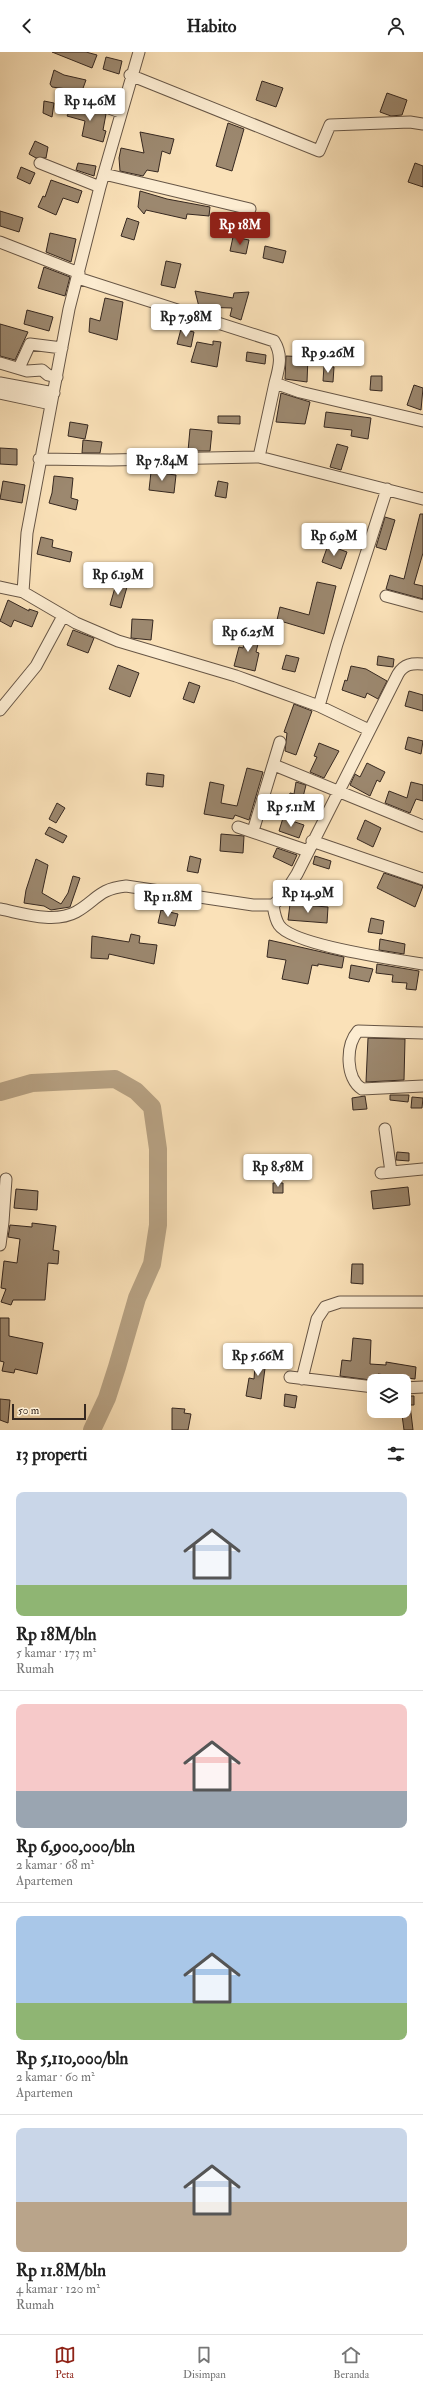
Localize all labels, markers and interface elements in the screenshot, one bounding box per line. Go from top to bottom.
icon: back [16,15,38,37]
text: Habito [186,15,237,38]
icon: person [385,15,407,37]
pin: Rp 14.6M [49,88,131,122]
text: Rp 14.6M [64,93,116,109]
pin: Rp 18M [207,212,273,246]
text: Rp 18M [219,217,261,233]
pin: Rp 7.98M [145,304,227,338]
text: Rp 7.98M [160,309,212,325]
pin: Rp 9.26M [287,340,369,374]
text: Rp 9.26M [301,345,355,361]
pin: Rp 7.84M [121,448,203,482]
text: Rp 7.84M [136,453,188,469]
pin: Rp 6.9M [297,523,371,557]
text: Rp 6.9M [311,528,357,544]
pin: Rp 6.19M [77,562,159,596]
text: Rp 6.19M [92,567,144,583]
pin: Rp 6.25M [207,619,289,653]
text: Rp 6.25M [222,624,274,640]
pin: Rp 5.11M [250,794,332,828]
text: Rp 5.11M [267,799,315,815]
pin: Rp 14.9M [267,880,349,914]
pin: Rp 11.8M [127,884,209,918]
text: Rp 14.9M [282,885,334,901]
text: Rp 11.8M [143,889,193,905]
pin: Rp 8.58M [237,1154,319,1188]
text: Rp 8.58M [252,1159,304,1175]
pin: Rp 5.66M [217,1343,299,1377]
text: Rp 5.66M [232,1348,284,1364]
map controls [367,1374,411,1418]
button: layers [367,1374,411,1418]
scale bar [12,1402,86,1421]
text: 50 m [18,1404,39,1417]
icon: filters [385,1443,407,1465]
text: 13 properti [16,1444,87,1465]
icon: home [176,1518,248,1590]
text: Rp 18M/bln [16,1624,97,1645]
text: 5 kamar · 173 m² [16,1645,96,1661]
text: Rumah [16,1661,54,1677]
icon: home [176,1730,248,1802]
text: Rp 6,900,000/bln [16,1836,135,1857]
text: 2 kamar · 68 m² [16,1857,94,1873]
text: Apartemen [16,1873,73,1889]
icon: home [176,1942,248,2014]
text: Rp 5,110,000/bln [16,2048,128,2069]
text: 2 kamar · 60 m² [16,2069,95,2085]
text: Apartemen [16,2085,73,2101]
icon: home [176,2154,248,2226]
text: Rp 11.8M/bln [16,2260,106,2281]
text: 4 kamar · 120 m² [16,2281,100,2297]
text: Rumah [16,2297,54,2313]
tab: Peta [54,2344,76,2381]
tab: Disimpan [183,2344,226,2381]
tab: Beranda [333,2344,369,2381]

